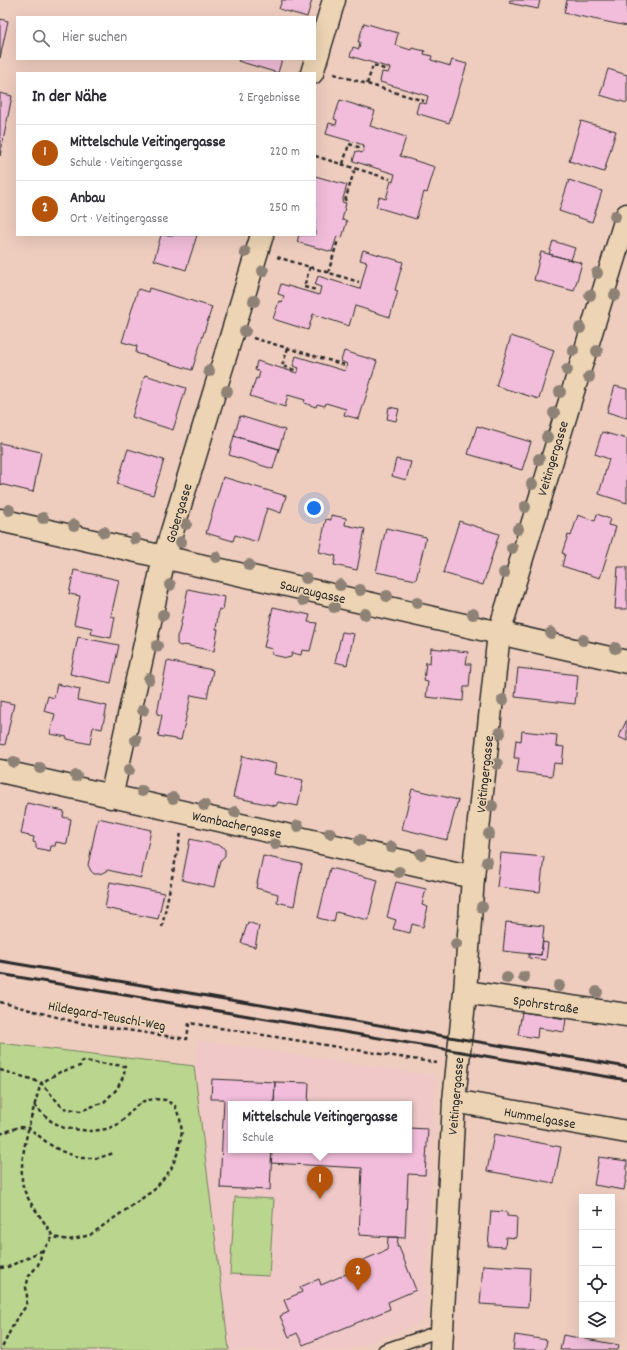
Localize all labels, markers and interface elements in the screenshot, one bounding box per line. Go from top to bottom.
search box [16,16,316,60]
icon: search [30,27,52,49]
text: Hier suchen [62,27,127,49]
text: In der Nähe [32,86,107,110]
text: 2 Ergebnisse [239,89,300,108]
text: Mittelschule Veitingergasse [70,132,225,154]
text: 1 [44,143,46,162]
text: 220 m [270,143,300,162]
text: Schule · Veitingergasse [70,154,183,173]
text: Anbau [70,188,105,210]
text: 2 [42,199,48,218]
text: 250 m [269,199,300,218]
text: Ort · Veitingergasse [70,210,168,229]
street label: Veitingergasse [533,418,575,499]
street label: Gobergasse [161,481,198,546]
your location [304,498,324,518]
street label: Sauraugasse [278,576,348,610]
street label: Veitingergasse [472,734,500,814]
street label: Wambachergasse [190,807,283,845]
street label: Spohrstraße [512,991,580,1020]
street label: Hildegard-Teuschl-Weg [46,997,167,1037]
street label: Veitingergasse [444,1057,470,1136]
popup [228,1101,412,1153]
street label: Hummelgasse [502,1103,577,1135]
text: Mittelschule Veitingergasse [242,1107,398,1129]
text: Schule [242,1129,274,1148]
pin: 1 [307,1166,333,1199]
map controls [579,1194,615,1338]
button: + [579,1194,615,1230]
button: − [579,1230,615,1266]
pin: 2 [345,1258,371,1291]
button: locate [579,1266,615,1302]
button: layers [579,1302,615,1338]

